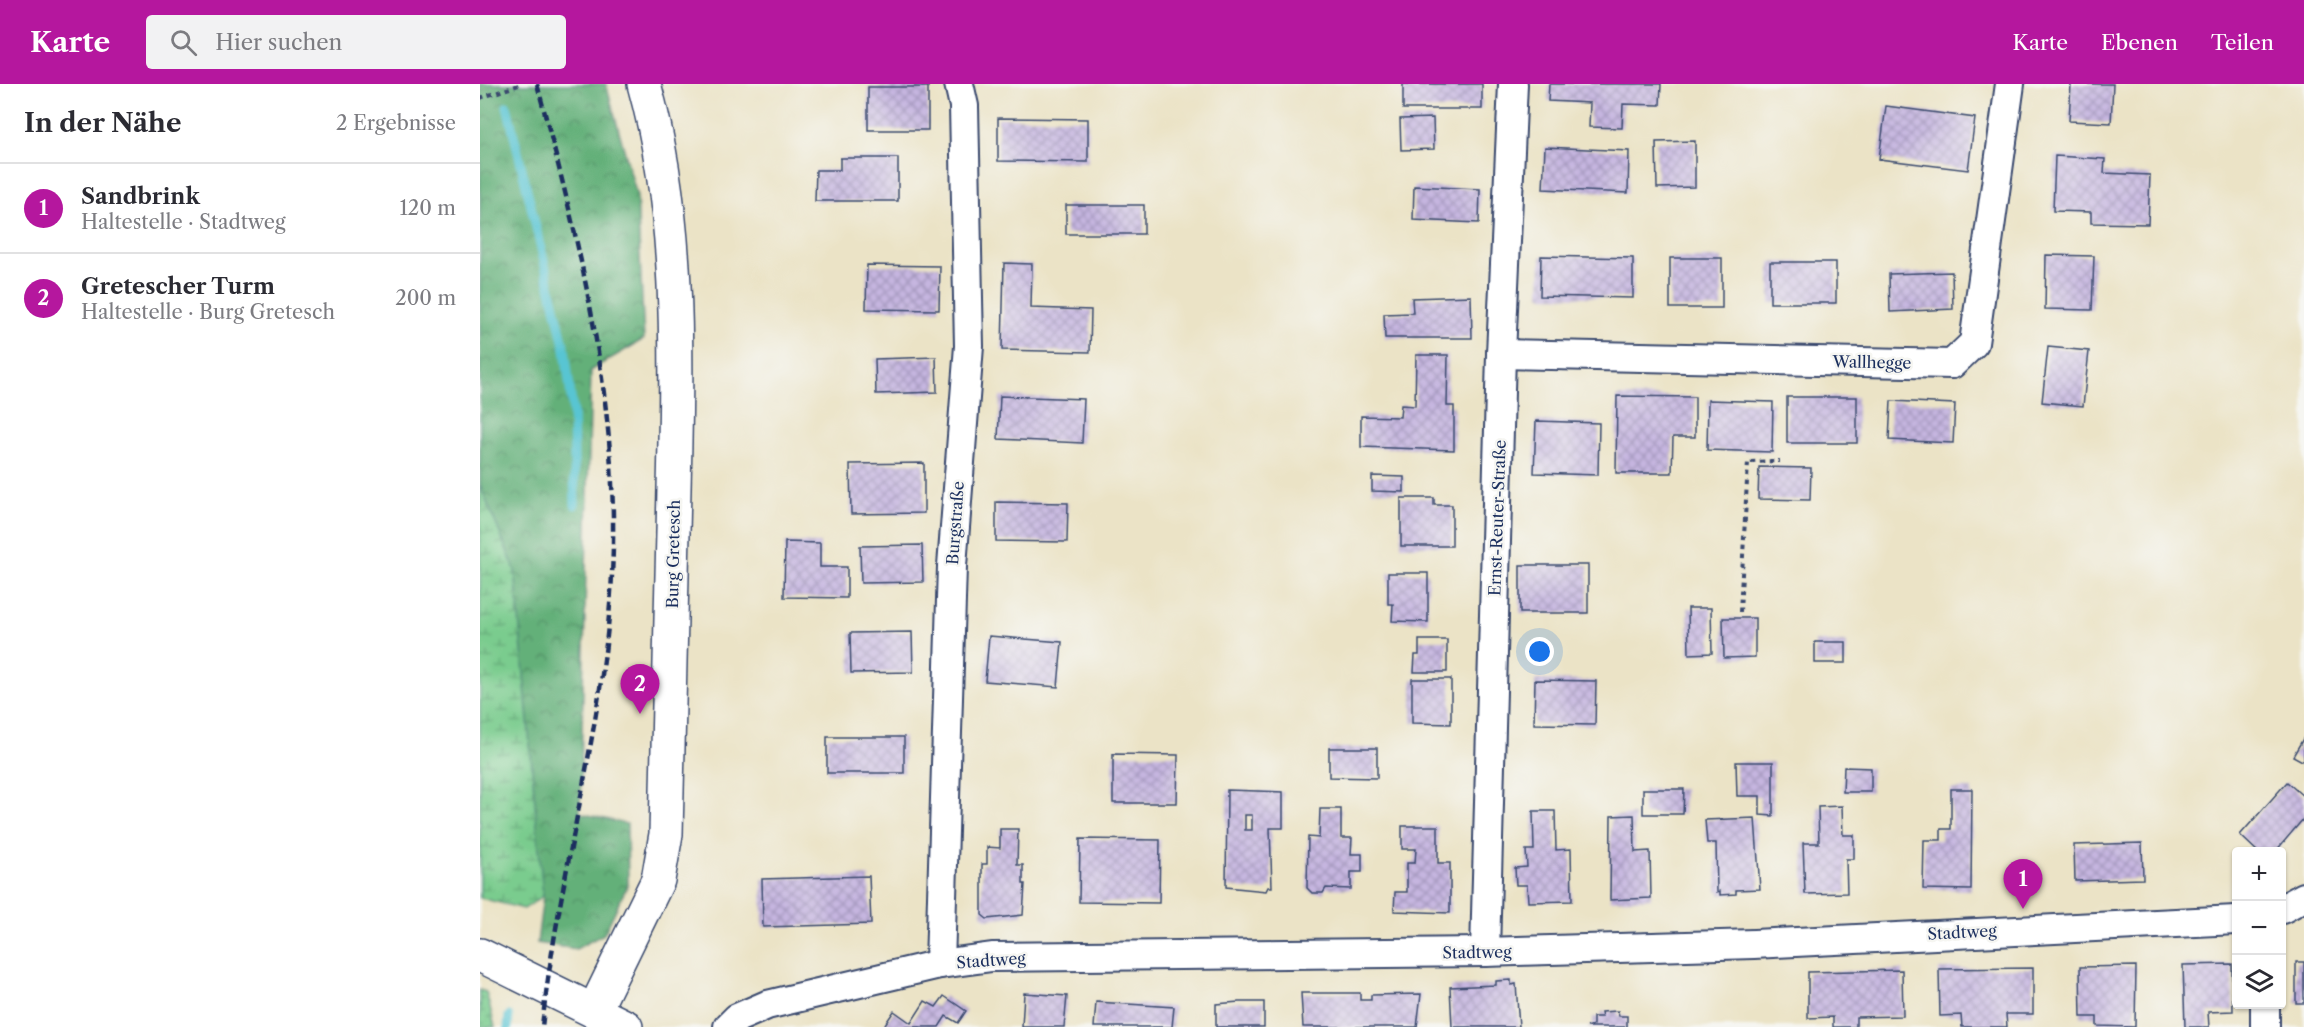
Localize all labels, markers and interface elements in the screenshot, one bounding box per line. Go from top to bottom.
search box [146,15,566,69]
text: Karte [30,25,110,59]
icon: search [167,26,200,59]
text: Hier suchen [215,29,342,56]
text: Karte [2013,30,2068,55]
text: Ebenen [2101,30,2178,55]
text: Teilen [2211,30,2274,55]
text: In der Nähe [24,107,181,139]
text: 2 Ergebnisse [336,111,456,135]
text: Sandbrink [81,183,200,210]
text: 1 [39,196,48,220]
text: 120 m [399,196,456,220]
text: Haltestelle · Stadtweg [81,210,286,234]
text: Gretescher Turm [81,273,275,300]
text: 2 [38,286,49,310]
text: 200 m [395,286,456,310]
text: Haltestelle · Burg Gretesch [81,300,335,324]
street label: Wallhegge [1831,351,1912,373]
street label: Ernst-Reuter-Straße [1484,439,1510,597]
street label: Burgstraße [942,480,968,566]
street label: Burg Gretesch [662,499,684,609]
your location [1525,637,1554,666]
pin: 2 [620,664,660,714]
map controls [2232,847,2286,1009]
button: + [2232,847,2286,901]
pin: 1 [2004,860,2042,909]
button: − [2232,901,2286,955]
street label: Stadtweg [1927,920,1998,944]
street label: Stadtweg [1442,941,1512,963]
street label: Stadtweg [956,948,1027,972]
button: layers [2232,955,2286,1009]

